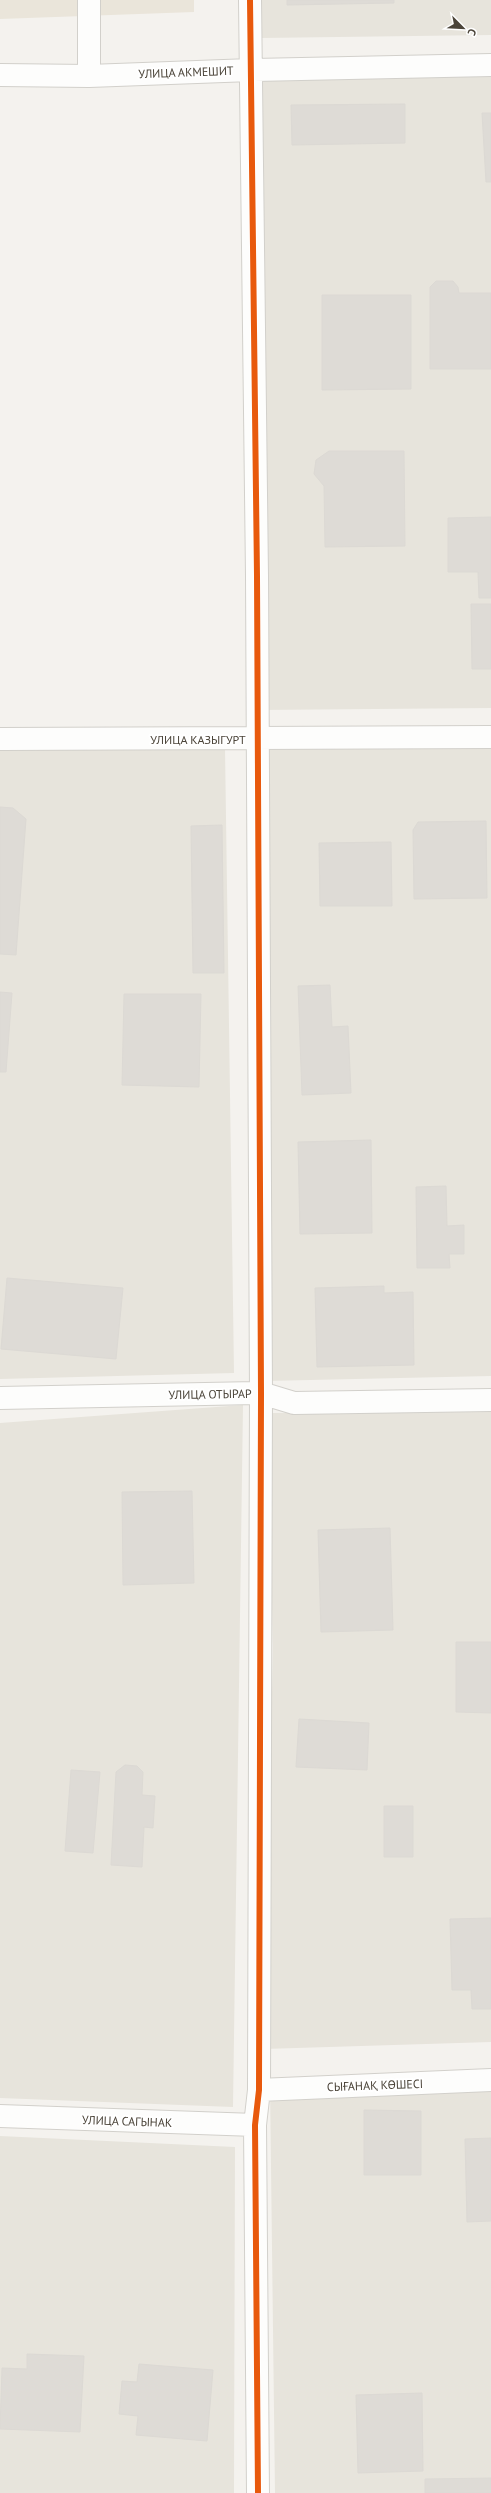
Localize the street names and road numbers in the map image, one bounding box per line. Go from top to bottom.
street label: УЛИЦА АКМЕШИТ [138,63,234,81]
street label: УЛИЦА КАЗЫГУРТ [150,732,246,747]
street label: УЛИЦА ОТЫРАР [168,1386,252,1402]
street label: СЫҒАНАҚ КӨШЕСІ [327,2076,423,2094]
street label: УЛИЦА САГЫНАК [82,2112,172,2130]

